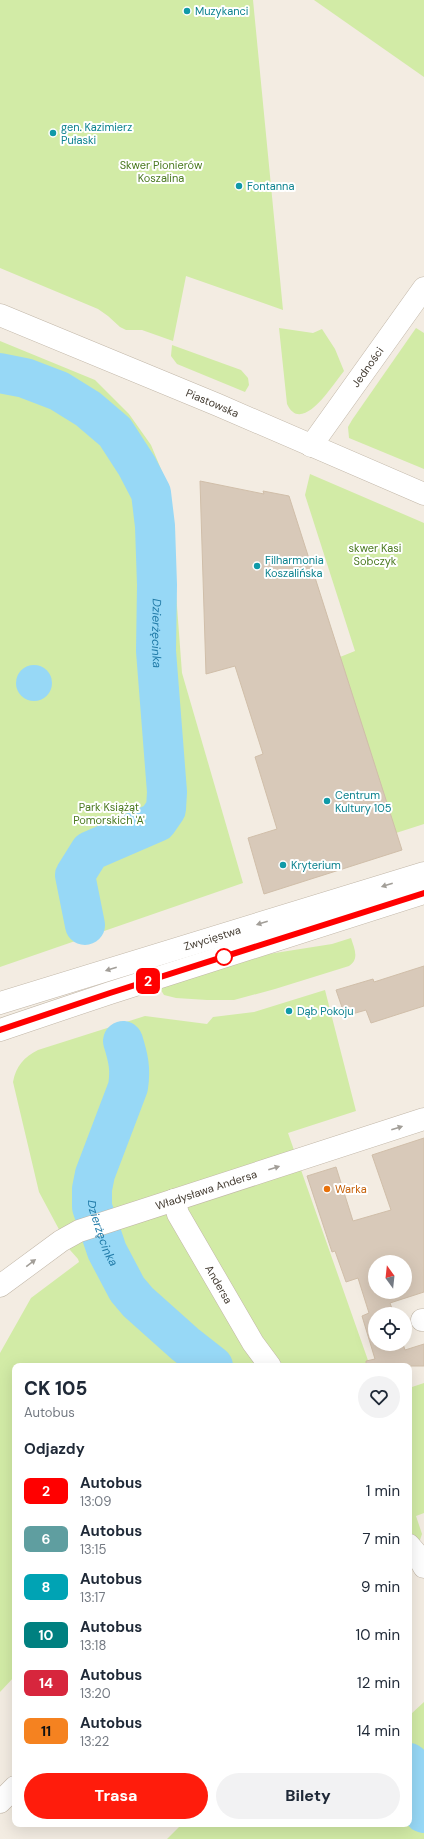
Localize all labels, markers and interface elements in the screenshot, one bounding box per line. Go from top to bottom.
place label: Muzykanci [195,4,248,18]
marker: Muzykanci [182,6,192,16]
place label: gen. Kazimierz Pułaski [61,120,132,147]
marker: gen. Kazimierz Pułaski [48,128,58,138]
park label: Skwer Pionierów Koszalina [120,158,203,185]
place label: Fontanna [247,179,294,193]
marker: Fontanna [234,181,244,191]
street label: Jedności [348,344,387,390]
street label: Piastowska [184,386,241,420]
park label: skwer Kasi Sobczyk [349,541,401,568]
place label: Filharmonia Koszalińska [265,553,324,580]
marker: Filharmonia Koszalińska [252,561,262,571]
water label: Dzierżęcinka [148,598,165,669]
place label: Centrum Kultury 105 [335,788,392,815]
marker: Centrum Kultury 105 [322,796,332,806]
park label: Park Książąt Pomorskich 'A' [73,800,145,827]
place label: Kryterium [291,858,341,872]
marker: Kryterium [278,860,288,870]
one-way arrow [380,882,392,888]
one-way arrow [256,920,268,926]
street label: Zwycięstwa [182,923,242,953]
unlabelled marker [215,948,233,966]
one-way arrow [105,966,117,972]
line badge: 2 [135,968,161,994]
text: 2 [144,972,152,990]
place label: Dąb Pokoju [297,1004,354,1018]
marker: Dąb Pokoju [284,1006,294,1016]
one-way arrow [392,1124,404,1130]
one-way arrow [268,1165,280,1171]
street label: Władysława Andersa [154,1167,259,1213]
place label: Warka [335,1182,367,1196]
marker: Warka [322,1184,332,1194]
water label: Dzierżęcinka [84,1200,122,1269]
north arrow [368,1255,412,1299]
map controls [368,1255,412,1351]
one-way arrow [26,1258,37,1267]
street label: Andersa [202,1263,236,1306]
button: locate [368,1307,412,1351]
text: CK 105 [24,1376,87,1401]
button: heart [358,1376,400,1418]
text: Autobus [24,1404,75,1421]
text: Odjazdy [24,1439,85,1459]
text: Autobus [80,1473,142,1493]
text: 1 min [366,1481,400,1501]
text: 2 [42,1482,50,1500]
text: 13:09 [80,1493,111,1510]
text: Autobus [80,1521,142,1541]
text: 7 min [362,1529,400,1549]
text: 6 [42,1530,50,1548]
text: 13:15 [80,1541,106,1558]
text: Autobus [80,1569,142,1589]
text: 9 min [361,1577,400,1597]
text: 8 [42,1578,50,1596]
text: 13:17 [80,1589,105,1606]
text: Autobus [80,1617,142,1637]
text: 10 min [355,1625,400,1645]
text: 10 [39,1626,53,1644]
text: 13:18 [80,1637,106,1654]
text: Autobus [80,1665,142,1685]
text: 12 min [357,1673,400,1693]
text: 14 [39,1674,53,1692]
text: 13:20 [80,1685,111,1702]
text: Autobus [80,1713,142,1733]
text: 14 min [357,1721,400,1741]
text: 11 [41,1722,51,1740]
text: 13:22 [80,1733,109,1750]
button: Trasa [24,1773,208,1819]
button: Bilety [216,1773,400,1819]

